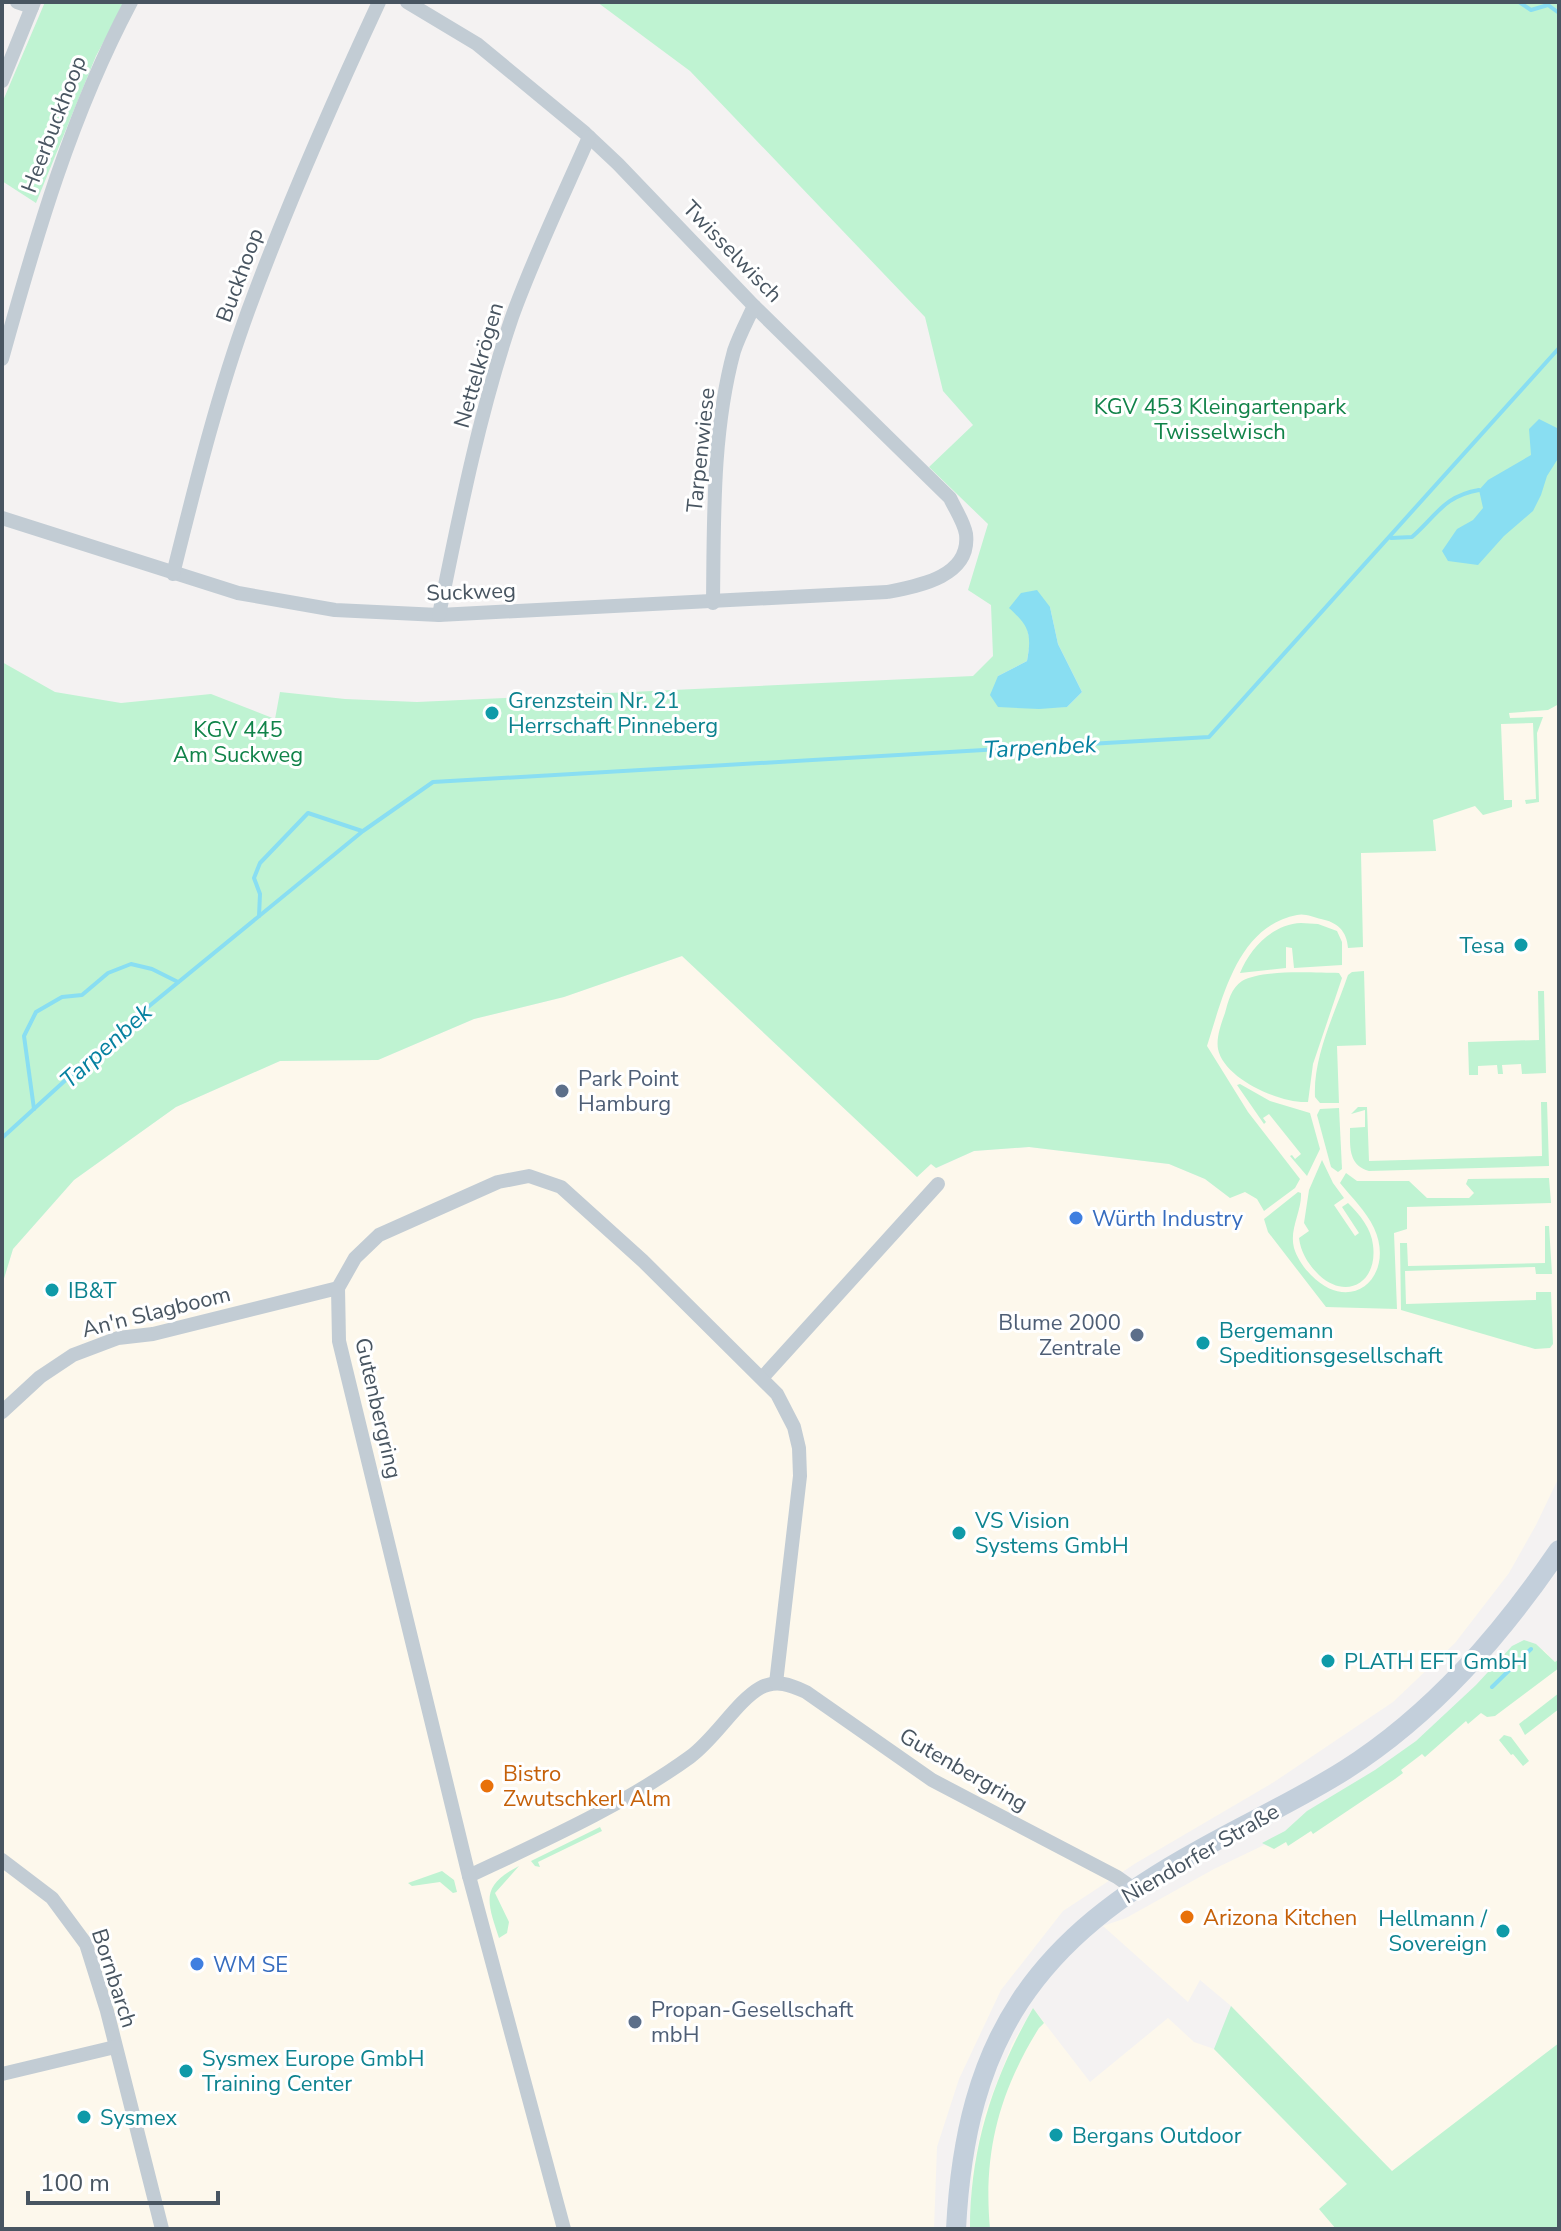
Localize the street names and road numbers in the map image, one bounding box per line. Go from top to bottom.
street label: Heerbuckhoop [14,52,94,197]
street label: Twisselwisch [676,194,789,309]
street label: Buckhoop [209,224,271,327]
street label: Nettelkrögen [447,299,511,432]
street label: Tarpenwiese [680,386,722,514]
street label: Suckweg [426,575,516,609]
street label: An'n Slagboom [79,1279,234,1345]
street label: Gutenbergring [347,1335,409,1482]
street label: Gutenbergring [894,1721,1033,1819]
street label: Niendorfer Straße [1116,1797,1285,1911]
street label: Bornbarch [84,1925,144,2032]

